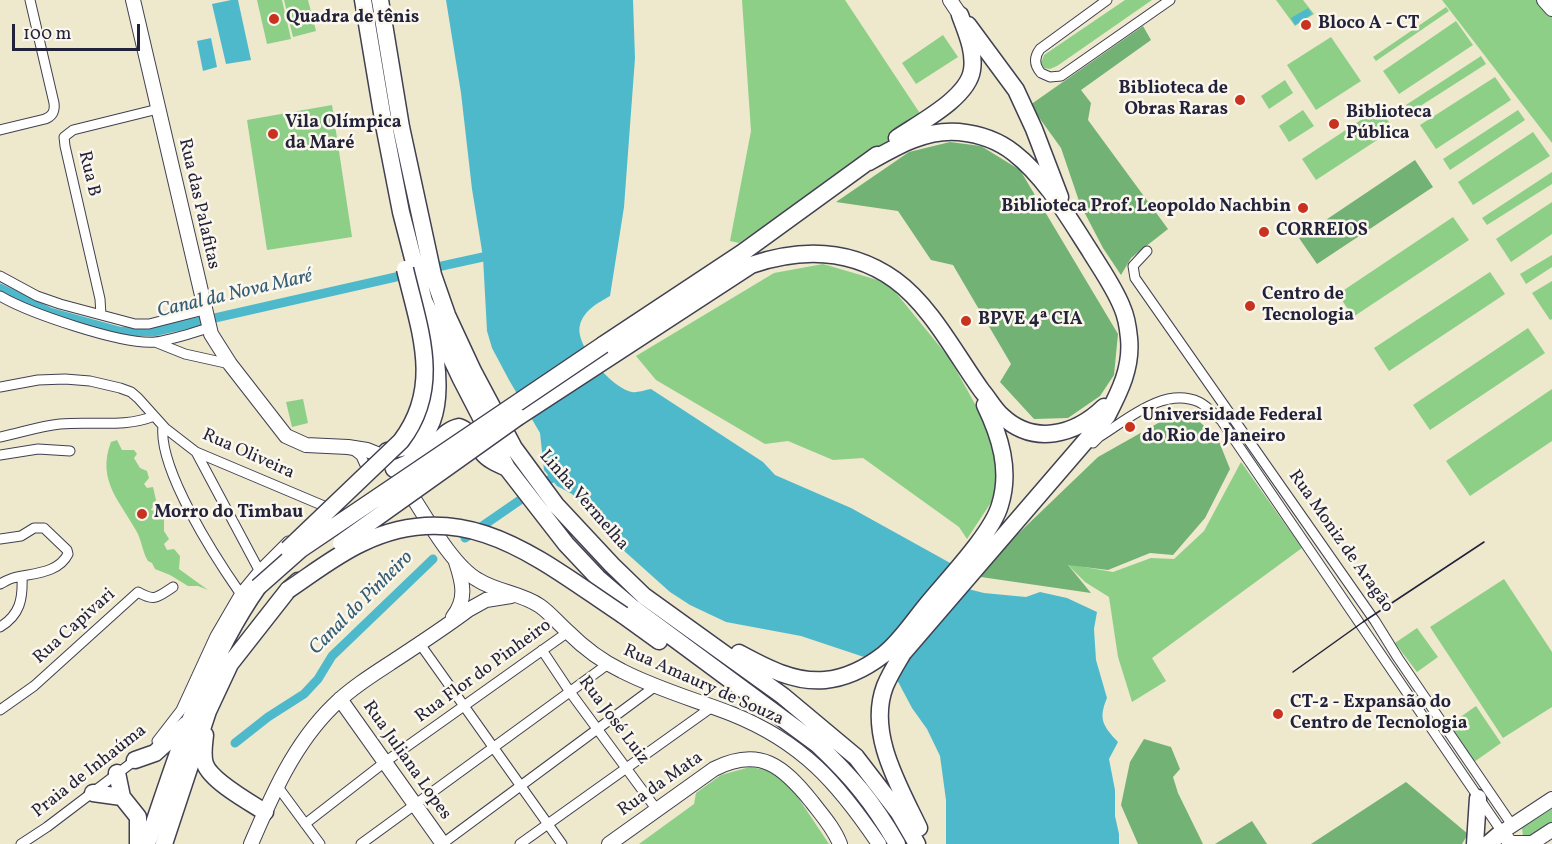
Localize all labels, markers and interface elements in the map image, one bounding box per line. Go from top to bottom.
place label: Quadra de tênis [286,8,419,30]
scale bar [15,12,142,50]
marker: Quadra de tênis [267,12,281,26]
place label: Bloco A - CT [1318,14,1420,36]
marker: Bloco A - CT [1299,18,1313,32]
text: 100 m [23,22,72,47]
place label: Biblioteca de Obras Raras [1119,79,1228,122]
marker: Biblioteca de Obras Raras [1233,93,1247,107]
place label: Biblioteca Pública [1346,103,1432,146]
place label: Vila Olímpica da Maré [285,113,402,156]
marker: Biblioteca Pública [1327,117,1341,131]
marker: Vila Olímpica da Maré [266,127,280,141]
street label: Rua das Palafitas [172,137,224,271]
street label: Rua B [72,149,104,199]
place label: Biblioteca Prof. Leopoldo Nachbin [1001,197,1291,219]
marker: Biblioteca Prof. Leopoldo Nachbin [1296,201,1310,215]
place label: CORREIOS [1276,221,1368,243]
marker: CORREIOS [1257,225,1271,239]
water label: Canal da Nova Maré [155,265,315,325]
place label: Centro de Tecnologia [1262,285,1354,328]
marker: Centro de Tecnologia [1243,299,1257,313]
place label: BPVE 4ª CIA [978,310,1083,332]
marker: BPVE 4ª CIA [959,314,973,328]
place label: Universidade Federal do Rio de Janeiro [1142,406,1322,448]
marker: Universidade Federal do Rio de Janeiro [1123,420,1137,434]
street label: Rua Oliveira [198,425,298,485]
street label: Linha Vermelha [534,446,632,556]
street label: Rua Moniz de Aragão [1283,467,1397,617]
place label: Morro do Timbau [154,503,303,525]
marker: Morro do Timbau [135,507,149,521]
water label: Canal do Pinheiro [305,547,419,661]
street label: Rua Capivari [30,585,120,669]
street label: Rua Flor do Pinheiro [412,615,556,729]
street label: Rua Amaury de Souza [619,641,787,731]
street label: Rua José Luiz [573,673,653,769]
place label: CT-2 - Expansão do Centro de Tecnologia [1290,693,1468,736]
street label: Rua Juliana Lopes [357,697,455,825]
marker: CT-2 - Expansão do Centro de Tecnologia [1271,707,1285,721]
street label: Praia de Inhaúma [29,721,151,823]
street label: Rua da Mata [614,748,708,822]

